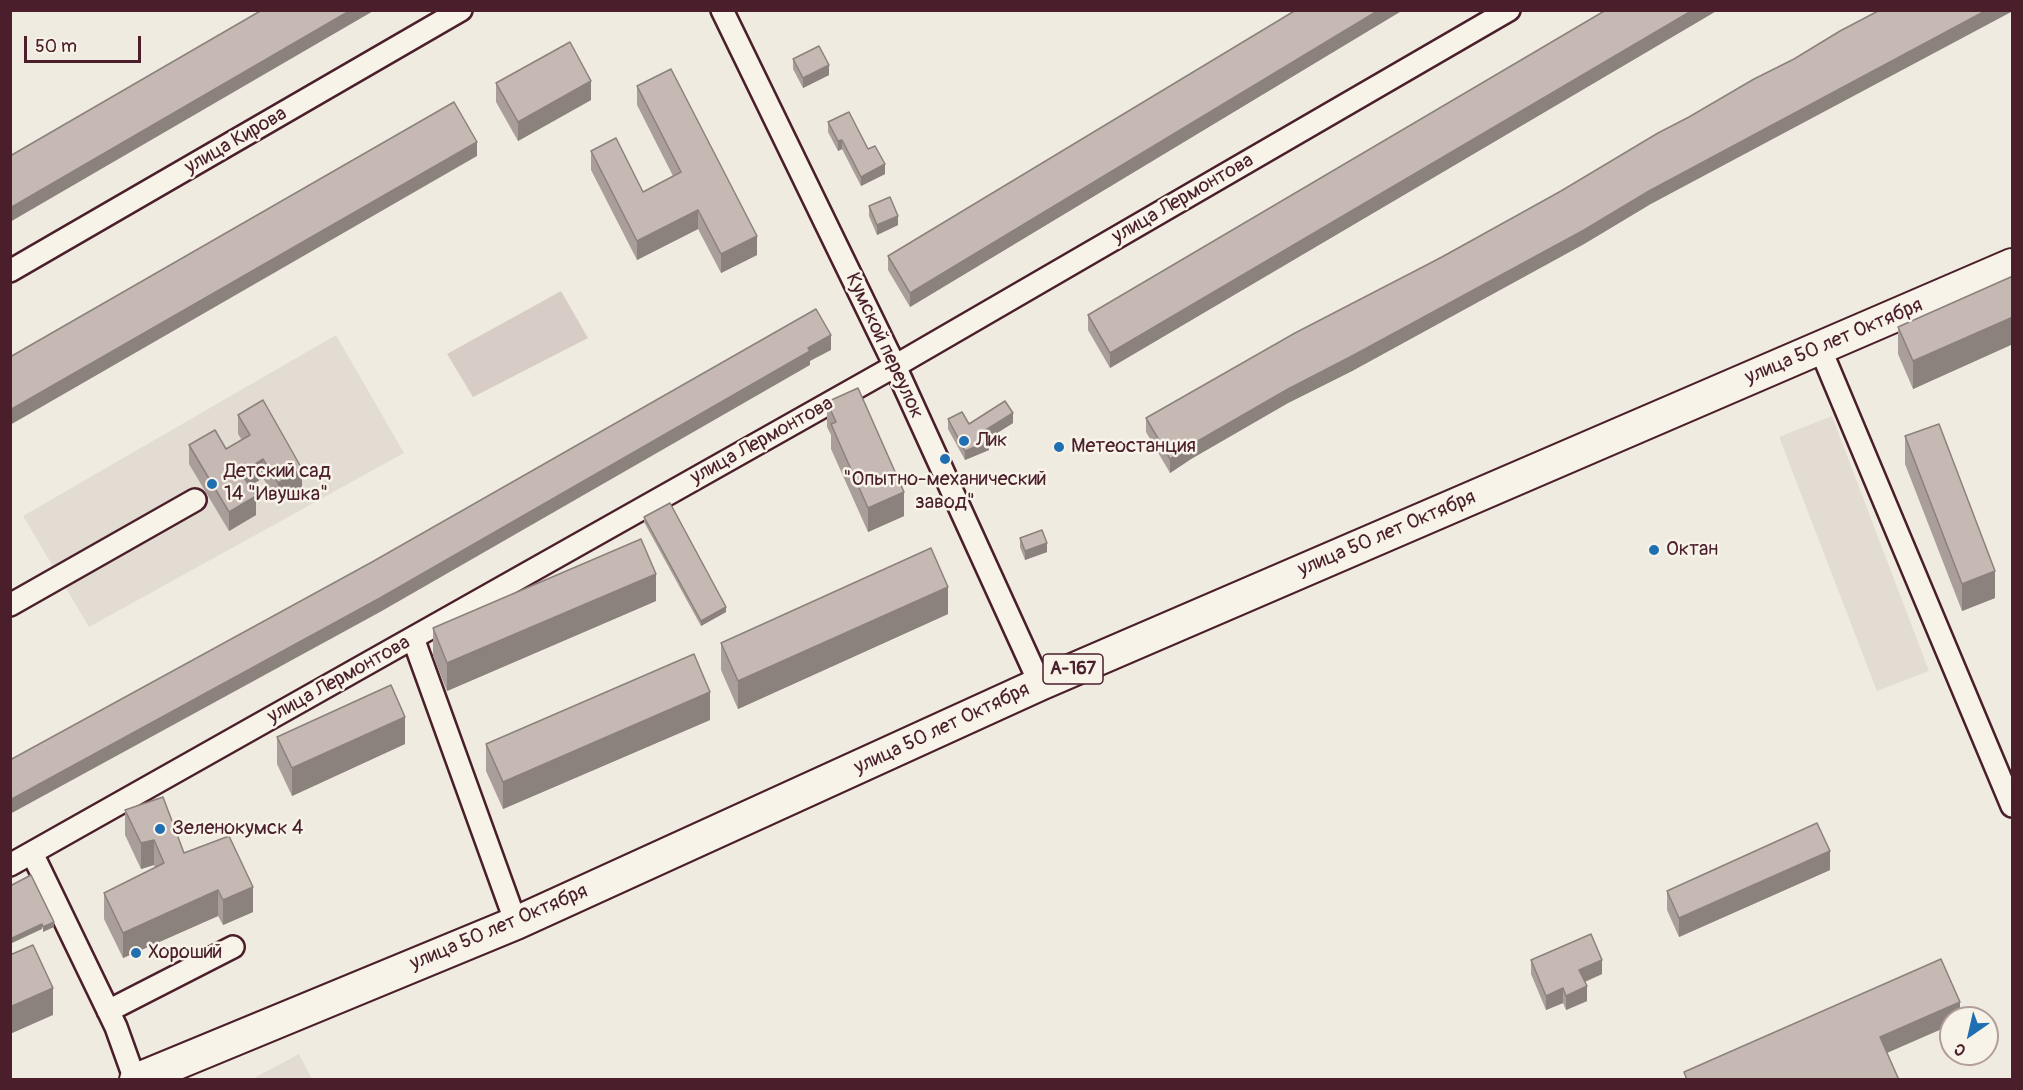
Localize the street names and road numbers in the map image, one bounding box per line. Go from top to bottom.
street label: улица Кирова [181,102,291,180]
street label: улица Лермонтова [1108,149,1258,249]
street label: Кумской переулок [840,269,928,423]
street label: улица 50 лет Октября [1742,294,1926,390]
street label: улица Лермонтова [687,392,837,490]
street label: улица 50 лет Октября [1295,486,1479,582]
street label: улица Лермонтова [264,631,414,729]
road number: А-167 [1043,654,1103,684]
street label: улица 50 лет Октября [851,678,1033,780]
street label: улица 50 лет Октября [407,880,591,976]

